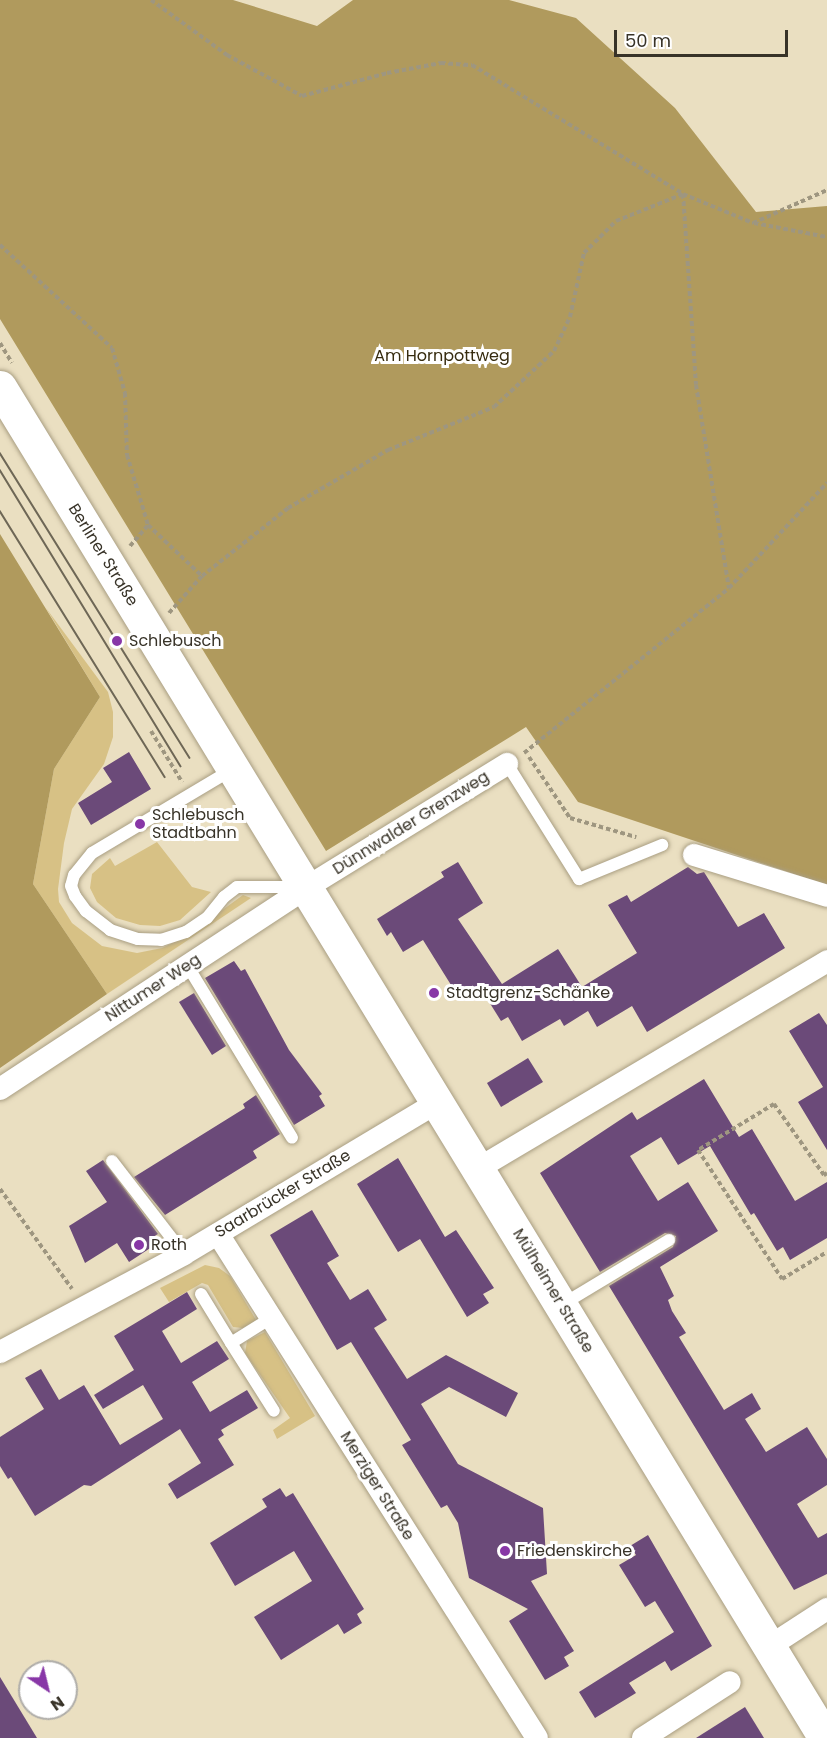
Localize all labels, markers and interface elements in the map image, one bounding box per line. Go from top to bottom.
scale bar [617,18,791,56]
text: 50 m [625,28,671,53]
park label: Am Hornpottweg [374,346,510,366]
street label: Berliner Straße [64,500,142,610]
place label: Schlebusch [129,631,222,651]
marker: Schlebusch [110,634,124,648]
street label: Dünnwalder Grenzweg [329,767,493,879]
place label: Schlebusch Stadtbahn [152,805,245,843]
marker: Schlebusch Stadtbahn [133,817,147,831]
street label: Nittumer Weg [102,950,204,1026]
place label: Stadtgrenz-Schänke [446,983,610,1003]
marker: Stadtgrenz-Schänke [427,986,441,1000]
street label: Saarbrücker Straße [212,1146,354,1242]
street label: Mülheimer Straße [508,1225,598,1357]
place label: Roth [151,1235,187,1255]
marker: Roth [132,1238,146,1252]
street label: Merziger Straße [336,1428,418,1544]
place label: Friedenskirche [517,1541,632,1561]
marker: Friedenskirche [498,1544,512,1558]
north arrow [18,1660,78,1720]
text: N [46,1691,69,1716]

